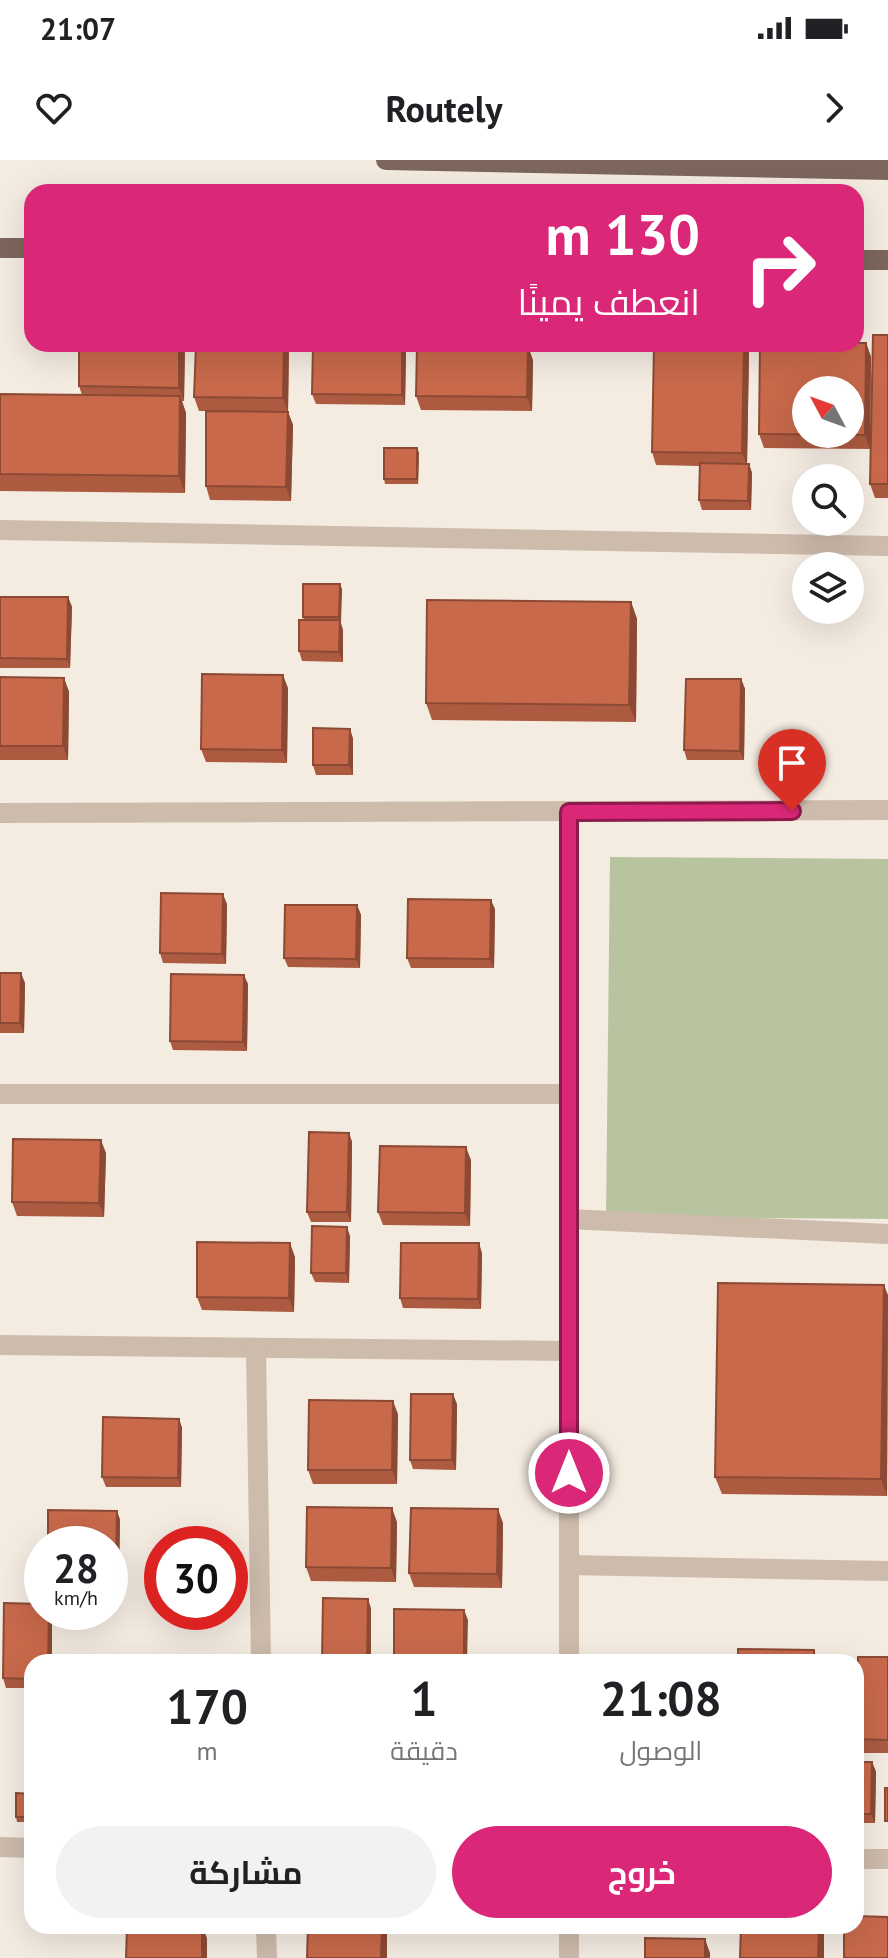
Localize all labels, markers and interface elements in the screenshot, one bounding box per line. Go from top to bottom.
text: 21:07 [40,9,116,48]
text: Routely [385,85,503,132]
icon: heart [32,86,76,130]
icon: forward [812,86,856,130]
text: 130 m [545,198,700,270]
icon: right [728,216,832,320]
text: انعطف يمينًا [518,278,700,325]
north arrow [792,376,864,448]
map controls [792,376,864,624]
button: search [792,464,864,536]
button: layers [792,552,864,624]
pin [758,729,826,811]
icon: arrive [770,741,814,785]
position arrow [527,1431,611,1515]
speed limit sign: 30 [144,1526,248,1630]
text: 28 [53,1542,99,1594]
text: km/h [54,1585,98,1611]
text: 1 [410,1667,438,1729]
text: 21:08 [600,1667,722,1729]
text: 170 [166,1675,248,1737]
text: m [197,1734,218,1767]
text: دقيقة [390,1734,458,1767]
text: الوصول [619,1734,702,1767]
button: مشاركة [56,1826,436,1918]
button: خروج [452,1826,832,1918]

